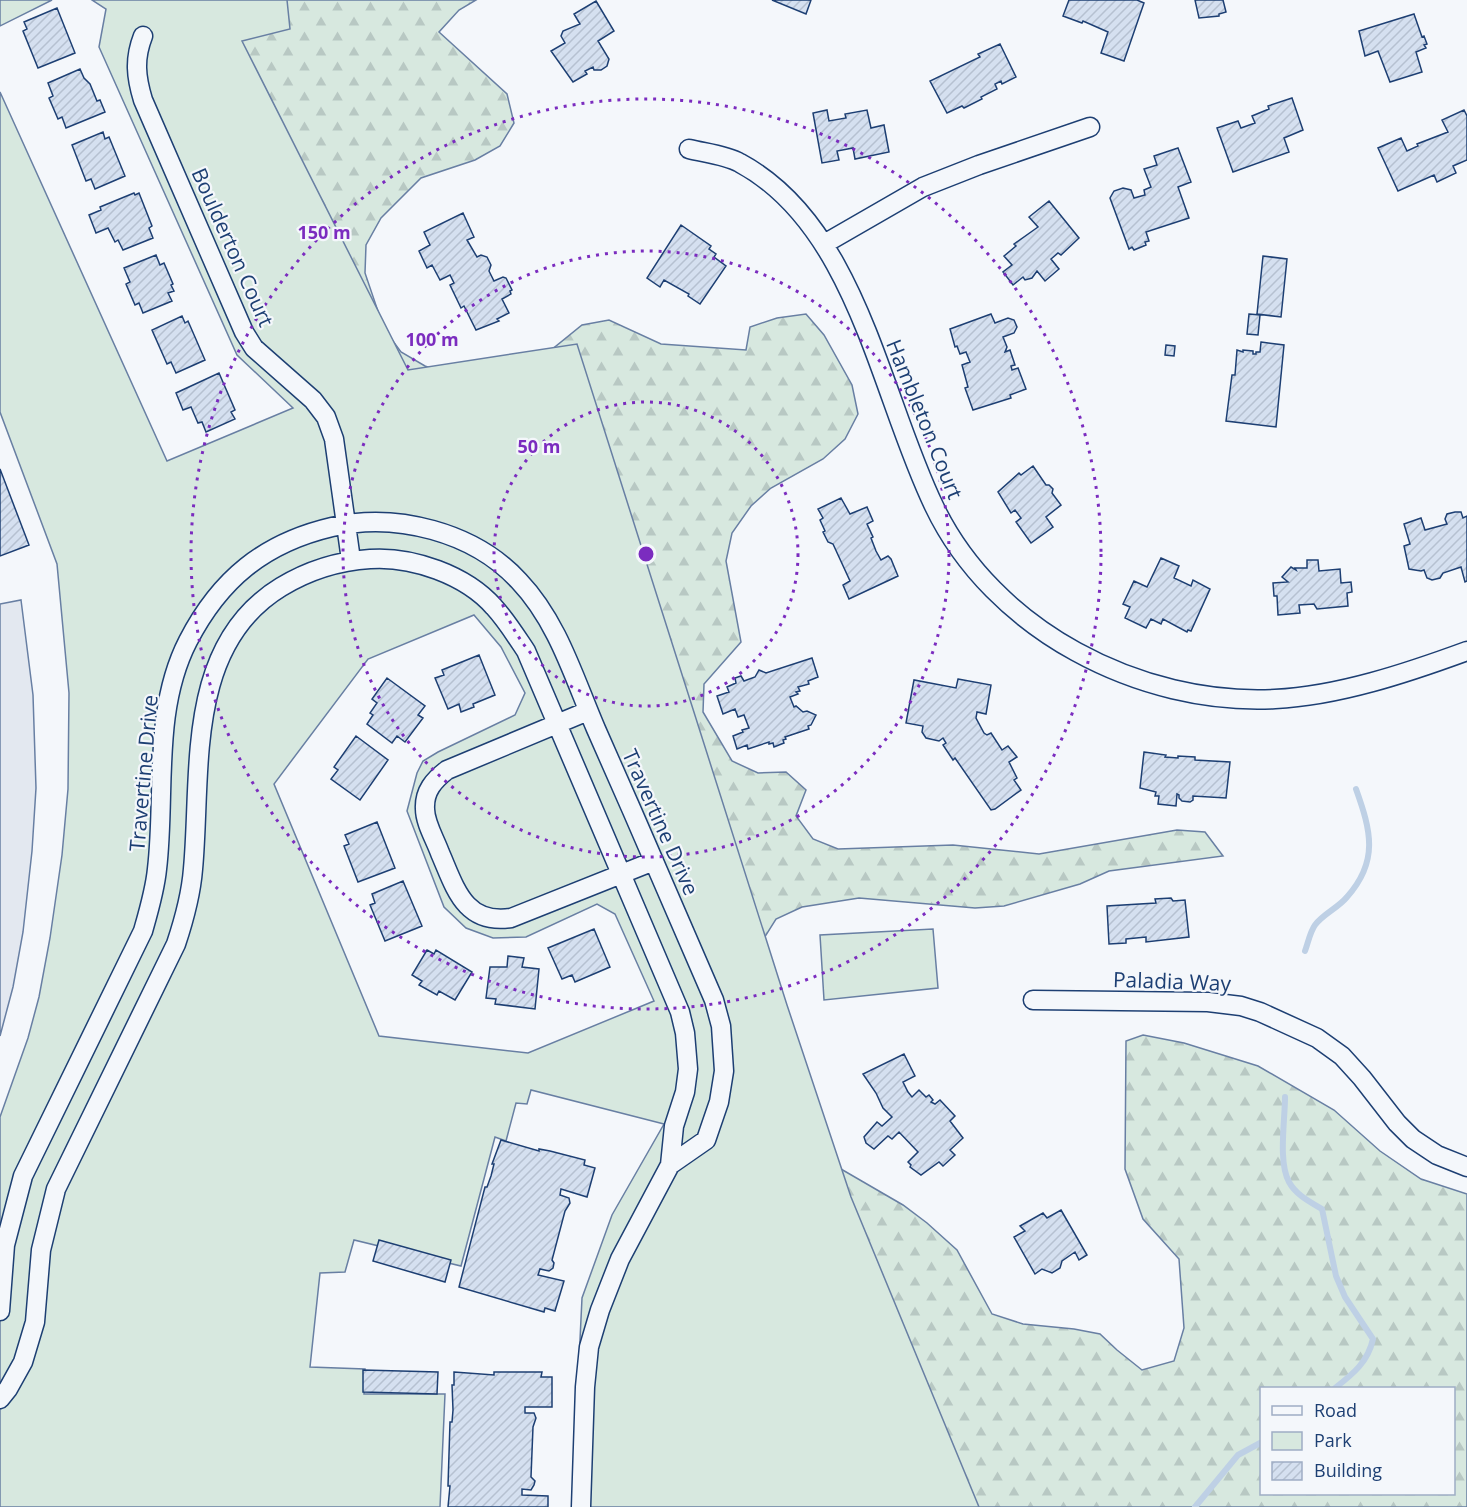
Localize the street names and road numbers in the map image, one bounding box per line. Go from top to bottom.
street label: Boulderton Court [185,163,281,331]
street label: Hambleton Court [880,335,970,503]
street label: Travertine Drive [122,694,164,852]
street label: Travertine Drive [616,745,706,899]
street label: Paladia Way [1112,965,1232,997]

